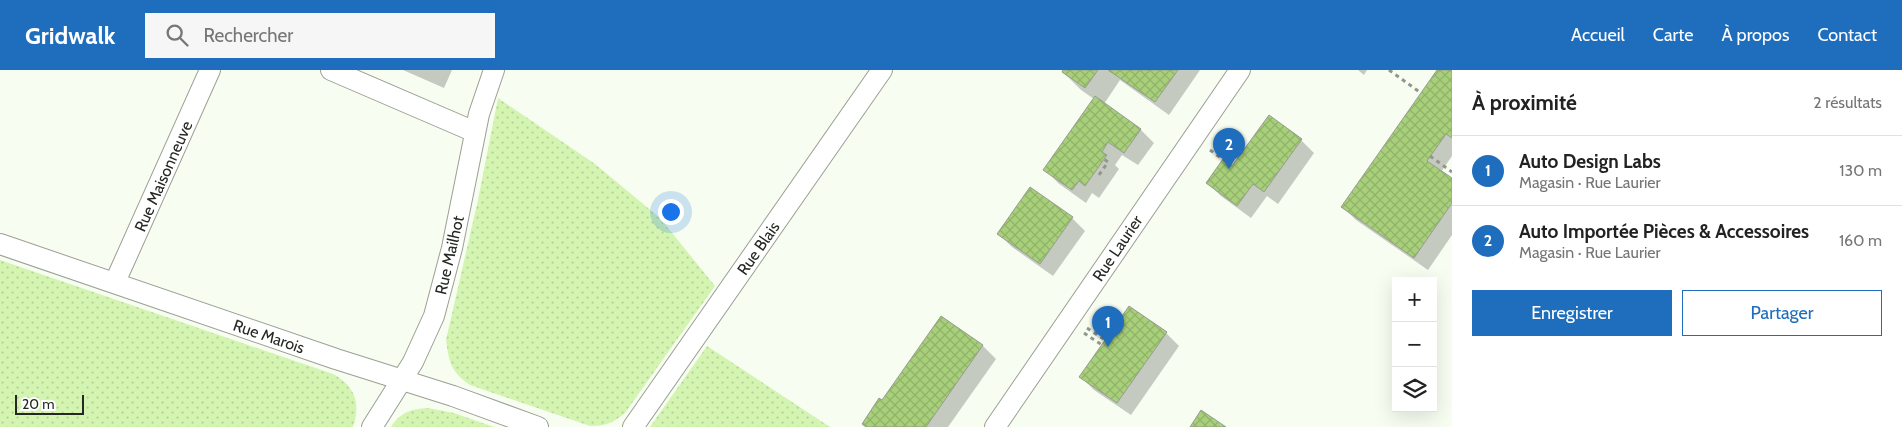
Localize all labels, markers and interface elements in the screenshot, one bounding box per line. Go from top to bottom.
search box [145,13,495,58]
text: Gridwalk [25,21,115,50]
icon: search [163,21,191,49]
text: Rechercher [203,24,293,47]
text: Accueil [1571,24,1625,46]
text: Carte [1653,24,1693,46]
text: À propos [1721,24,1789,46]
text: Contact [1817,24,1877,46]
text: À proximité [1472,90,1577,115]
text: 2 résultats [1813,93,1882,112]
street label: Rue Maisonneuve [130,118,196,235]
pin: 2 [1213,128,1245,169]
text: Auto Design Labs [1519,150,1661,173]
text: 1 [1485,161,1491,180]
text: 130 m [1839,161,1882,180]
text: Magasin · Rue Laurier [1519,173,1661,192]
your location [658,199,684,225]
street label: Rue Laurier [1088,211,1147,285]
street label: Rue Mailhot [431,213,468,296]
street label: Rue Blais [733,218,784,279]
text: Auto Importée Pièces & Accessoires [1519,220,1809,243]
text: 2 [1484,231,1492,250]
text: 160 m [1839,231,1882,250]
text: Magasin · Rue Laurier [1519,243,1661,262]
map controls [1392,277,1437,412]
button: + [1392,277,1437,322]
button: Enregistrer [1472,290,1672,336]
button: Partager [1682,290,1882,336]
pin: 1 [1092,306,1124,347]
street label: Rue Marois [231,315,307,358]
button: − [1392,322,1437,367]
button: layers [1392,367,1437,412]
scale bar [15,392,84,415]
text: 20 m [22,395,55,413]

